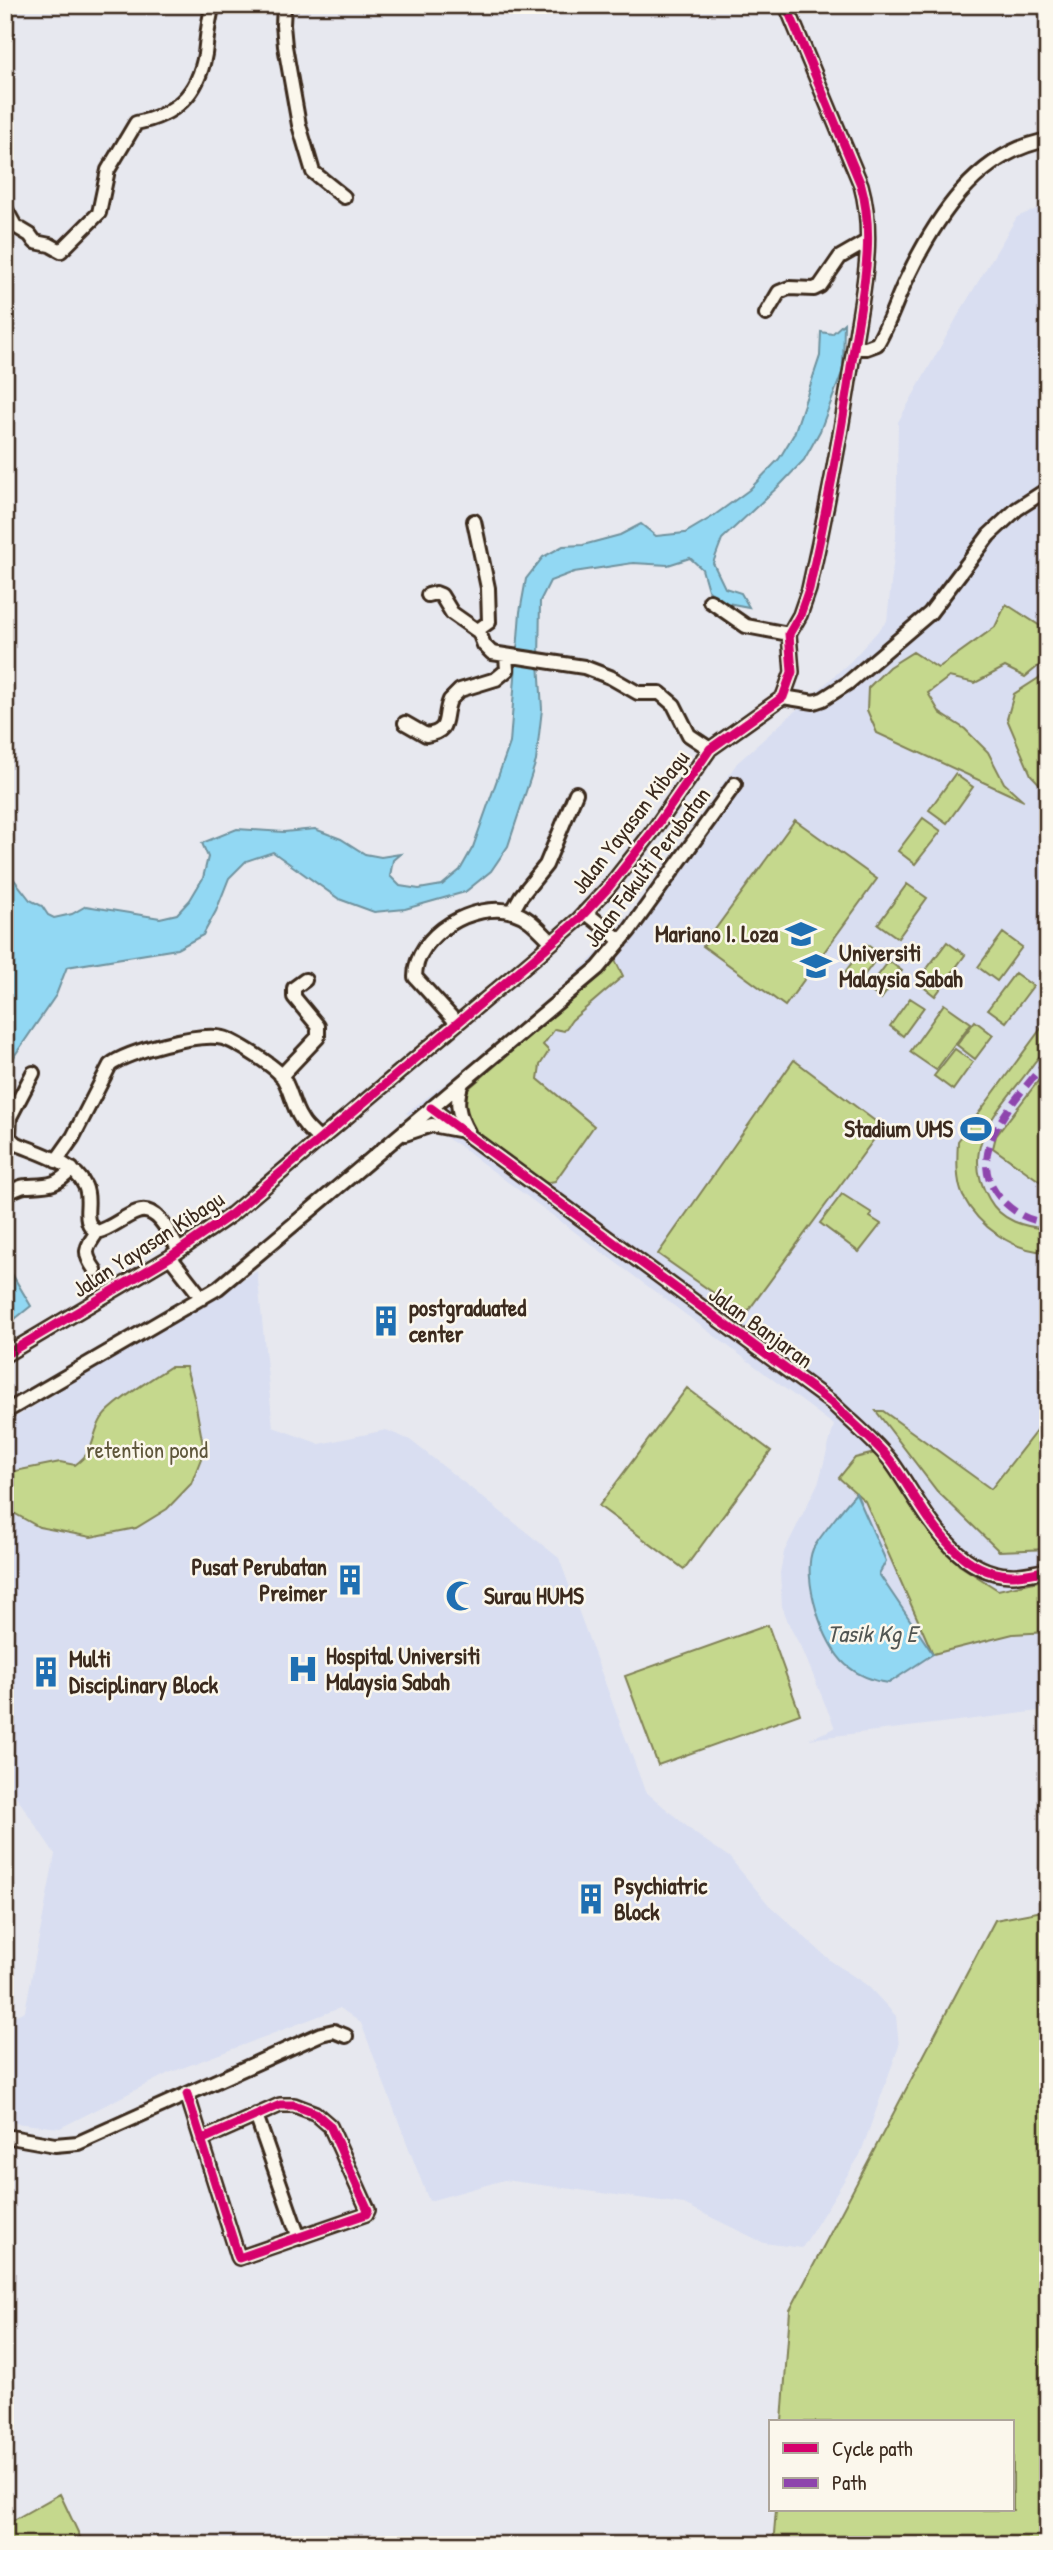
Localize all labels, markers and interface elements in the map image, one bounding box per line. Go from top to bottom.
street label: Jalan Yayasan Kibagu [564,743,696,900]
street label: Jalan Fakulti Perubatan [576,780,717,953]
school or university icon: Mariano I. Loza [784,917,818,951]
place label: Mariano I. Loza [655,918,778,949]
place label: Universiti Malaysia Sabah [839,937,963,995]
school or university icon: Universiti Malaysia Sabah [799,949,833,983]
sports icon: Stadium UMS [959,1112,993,1146]
place label: Stadium UMS [844,1113,953,1144]
street label: Jalan Yayasan Kibagu [66,1183,230,1304]
street label: Jalan Banjaran [703,1278,820,1375]
place label: postgraduated center [409,1292,526,1349]
building icon: postgraduated center [369,1304,403,1338]
park label: retention pond [86,1434,208,1465]
place label: Pusat Perubatan Preimer [192,1551,327,1608]
building icon: Pusat Perubatan Preimer [333,1563,367,1597]
mosque icon: Surau HUMS [444,1579,478,1613]
place label: Surau HUMS [484,1580,584,1611]
water label: Tasik Kg E [827,1617,921,1650]
place label: Hospital Universiti Malaysia Sabah [326,1640,481,1698]
place label: Multi Disciplinary Block [69,1643,218,1701]
hospital icon: Hospital Universiti Malaysia Sabah [286,1652,320,1686]
building icon: Multi Disciplinary Block [29,1655,63,1689]
place label: Psychiatric Block [614,1870,708,1927]
building icon: Psychiatric Block [574,1882,608,1916]
legend [769,2420,1014,2512]
text: Cycle path [832,2434,913,2463]
text: Path [832,2468,867,2497]

